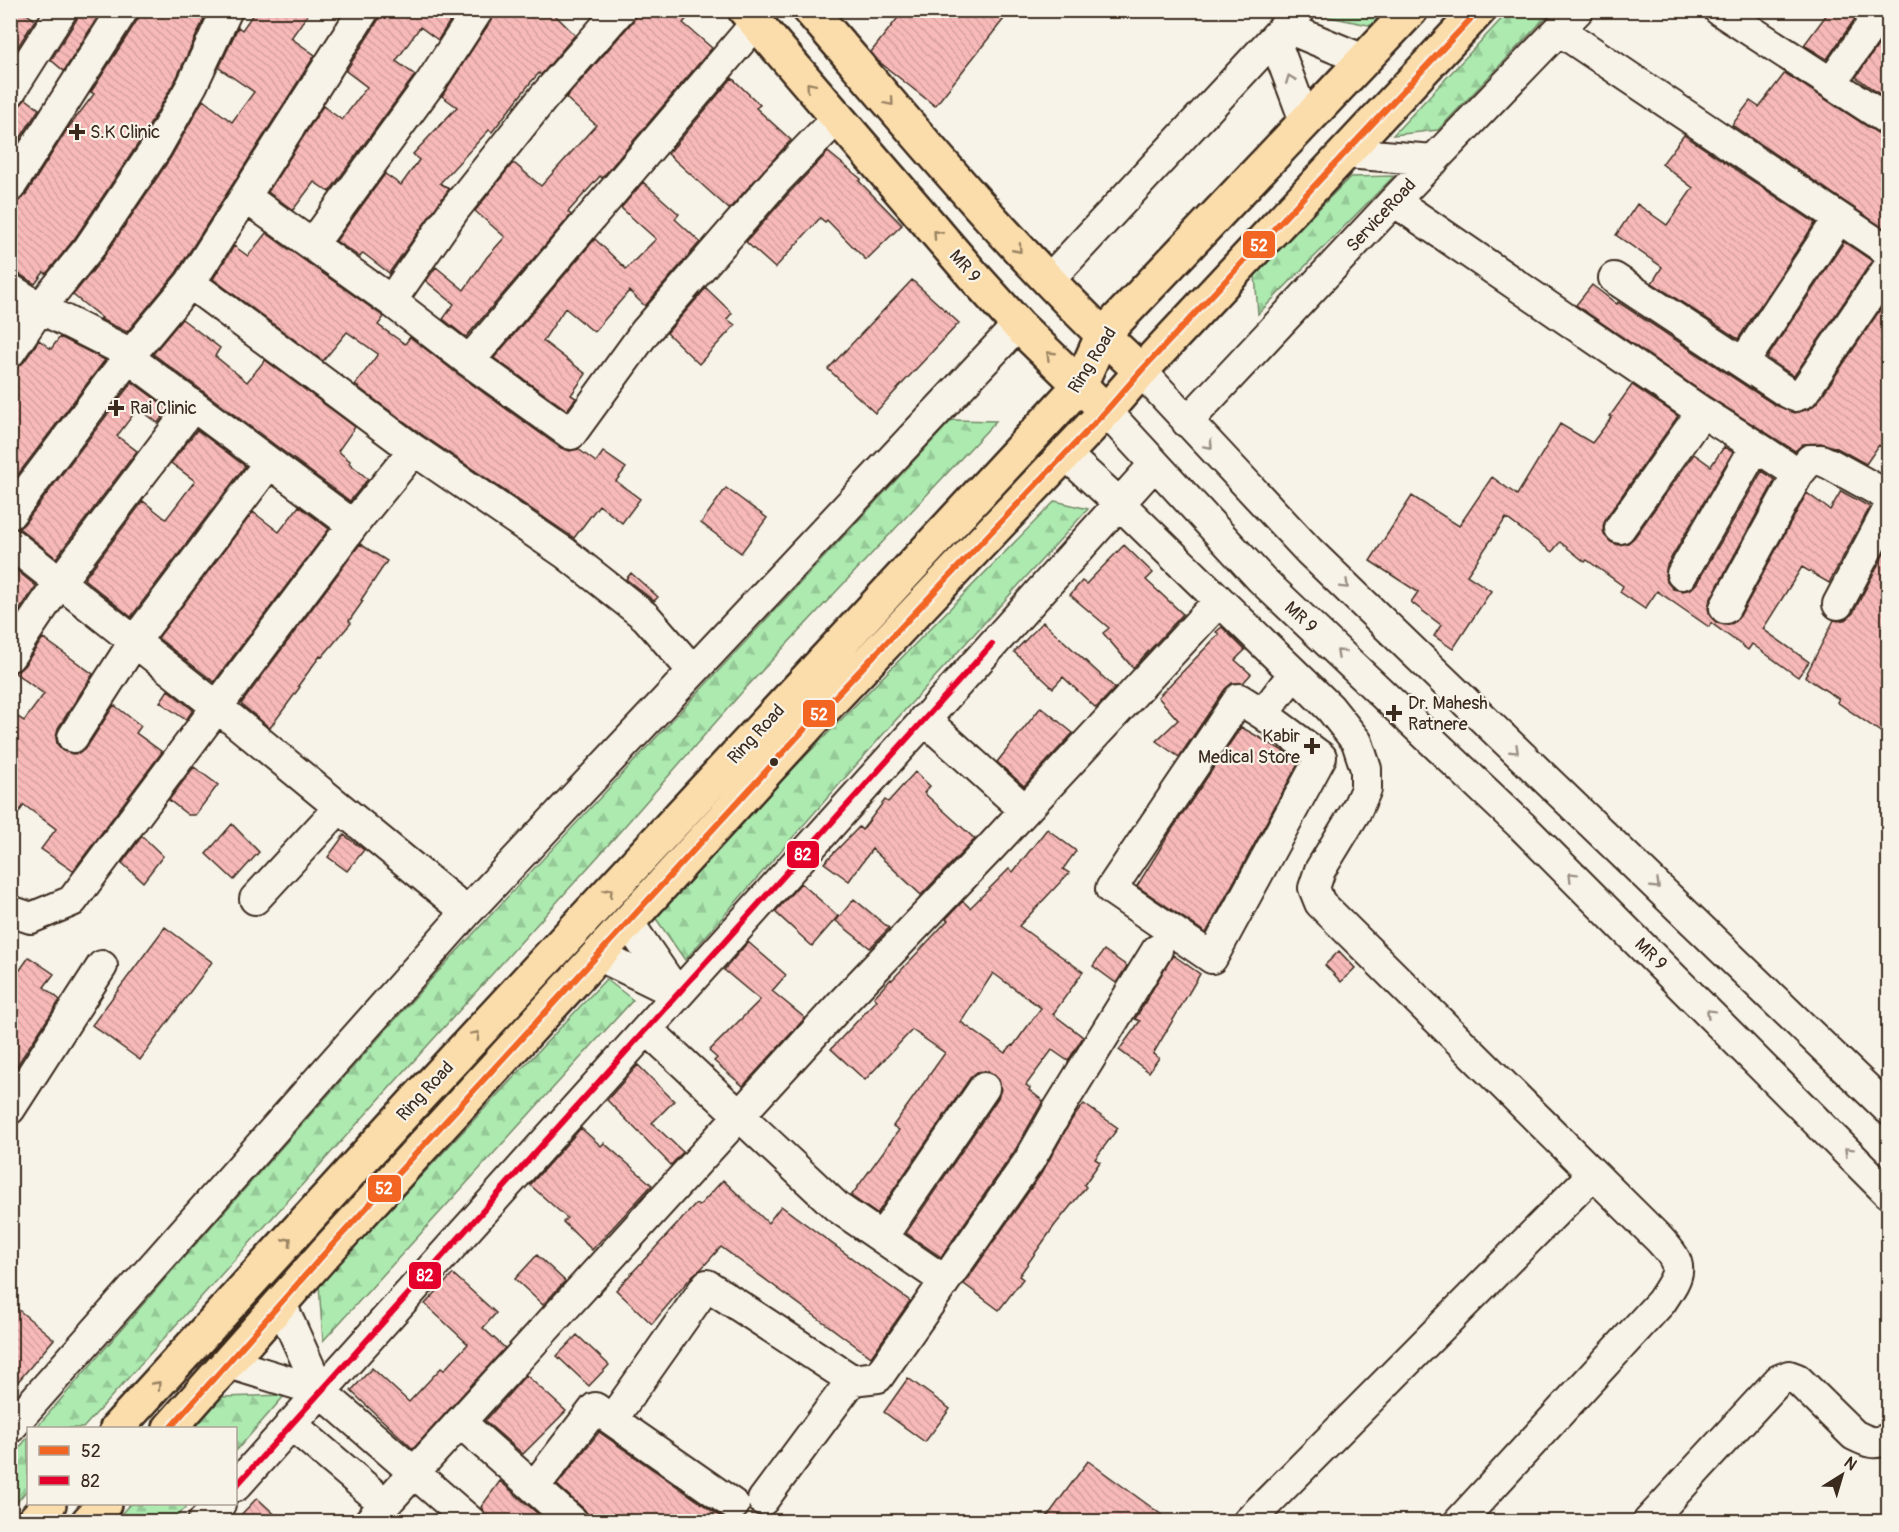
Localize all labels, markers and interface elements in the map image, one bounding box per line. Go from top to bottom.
one-way arrow [1285,75,1297,86]
one-way arrow [806,82,817,93]
one-way arrow [883,95,894,106]
place label: S.K Clinic [90,121,160,144]
marker: S.K Clinic [68,123,86,141]
street label: ServiceRoad [1341,174,1421,257]
one-way arrow [933,230,944,241]
line badge: 52 [1242,230,1276,259]
text: 52 [1250,236,1268,256]
one-way arrow [1011,242,1022,253]
street label: MR 9 [944,245,985,288]
street label: Ring Road [1063,323,1122,398]
one-way arrow [1046,352,1057,363]
place label: Rai Clinic [130,397,197,420]
marker: Rai Clinic [107,399,125,417]
one-way arrow [1202,439,1213,449]
one-way arrow [1337,578,1348,589]
street label: MR 9 [1279,596,1322,638]
one-way arrow [1337,650,1348,661]
place label: Dr. Mahesh Ratnere [1408,692,1488,736]
street label: Ring Road [723,699,790,769]
line badge: 52 [802,699,836,728]
marker: Dr. Mahesh Ratnere [1385,704,1403,722]
text: 52 [810,705,828,725]
place label: Kabir Medical Store [1198,725,1301,769]
marker: Kabir Medical Store [1305,739,1319,753]
one-way arrow [1508,742,1519,753]
unlabelled marker [768,756,780,768]
line badge: 82 [786,840,820,869]
text: 82 [794,845,812,865]
one-way arrow [1568,872,1579,882]
one-way arrow [1649,878,1660,889]
one-way arrow [602,889,613,899]
street label: MR 9 [1630,933,1672,975]
one-way arrow [1706,1010,1717,1021]
one-way arrow [469,1031,480,1042]
street label: Ring Road [392,1056,459,1126]
one-way arrow [1844,1148,1855,1159]
line badge: 52 [367,1174,402,1203]
text: 52 [375,1179,393,1199]
one-way arrow [281,1237,292,1248]
line badge: 82 [408,1261,442,1290]
text: 82 [416,1266,434,1286]
one-way arrow [150,1381,161,1392]
legend [27,1427,237,1505]
text: 52 [81,1440,101,1463]
north arrow [1812,1445,1872,1505]
text: N [1840,1453,1861,1475]
text: 82 [81,1470,100,1493]

